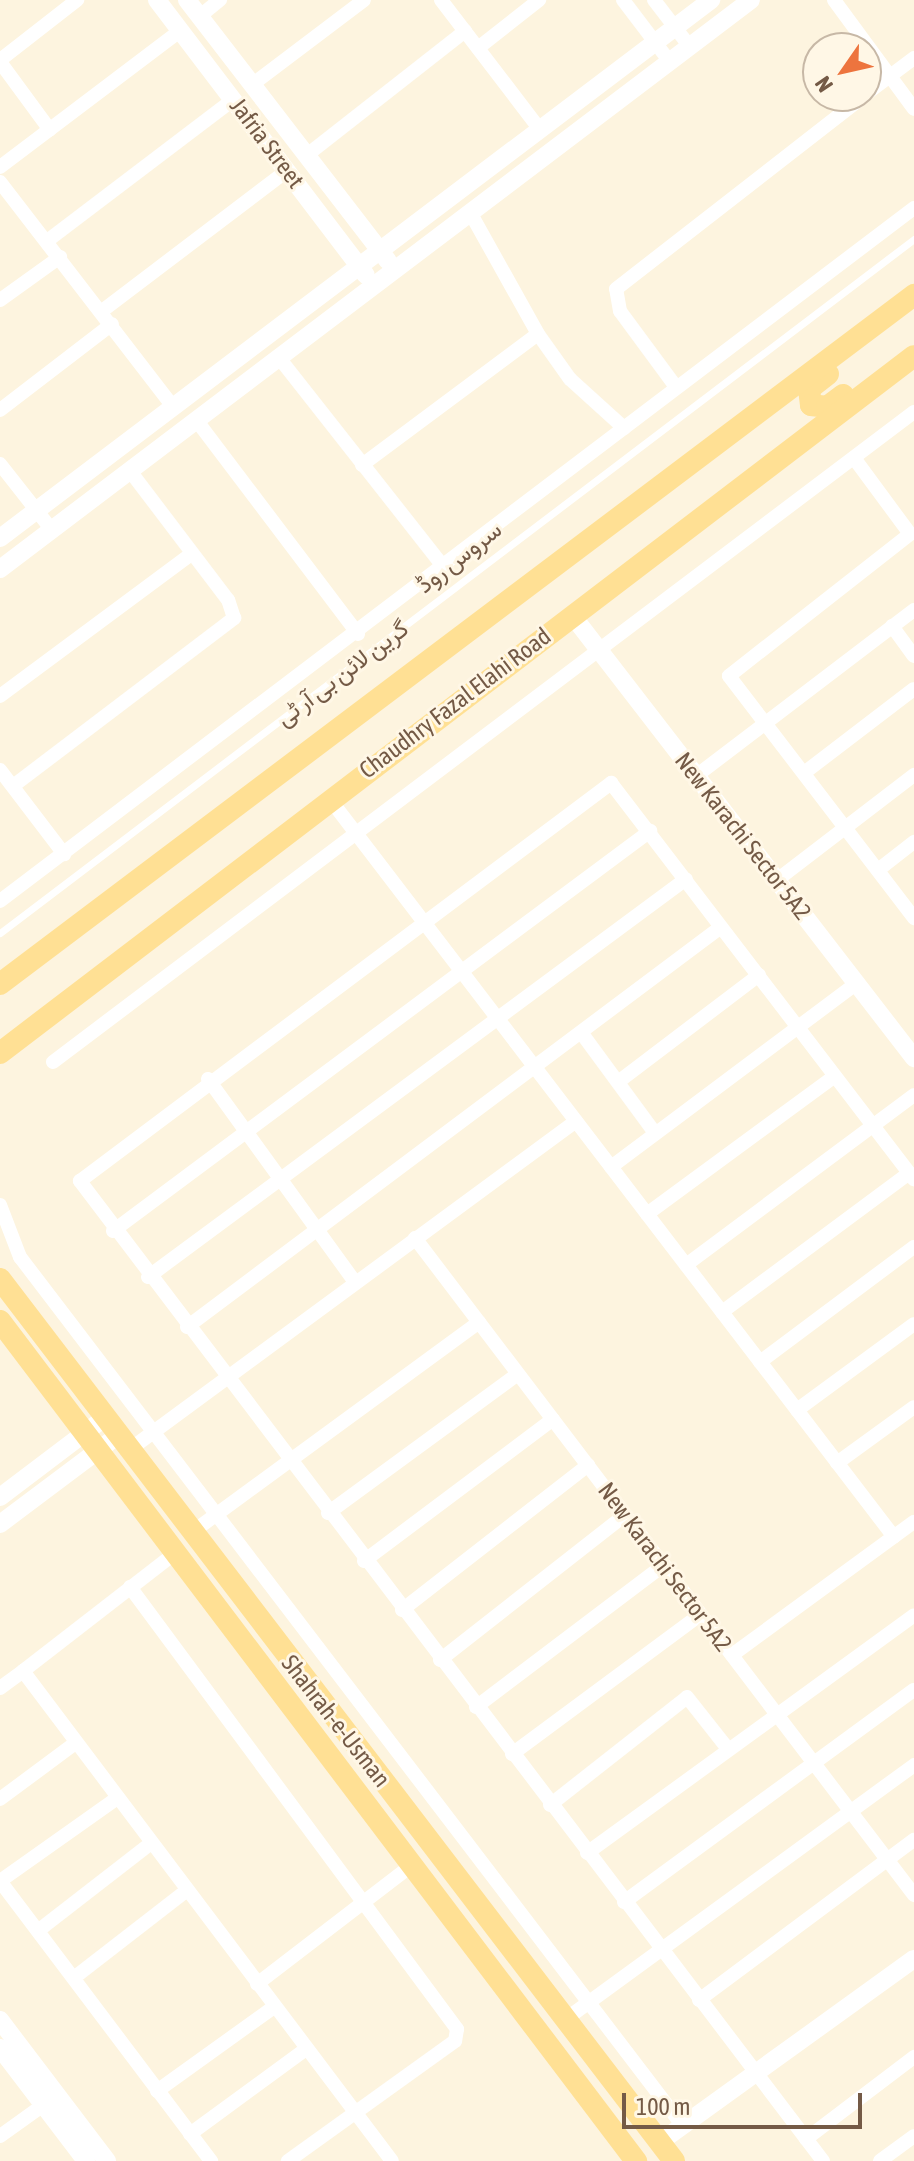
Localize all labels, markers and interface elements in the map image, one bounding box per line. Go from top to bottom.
north arrow [802,32,882,112]
text: N [809,72,838,97]
street label: Jafria Street [224,92,310,194]
street label: سروس روڈ [411,515,507,599]
street label: گرین لائن بی آر ٹی [270,614,414,732]
street label: Chaudhry Fazal Elahi Road [354,622,556,784]
street label: New Karachi Sector 5A2 [669,747,817,925]
street label: New Karachi Sector 5A2 [592,1477,738,1657]
street label: Shahrah-e-Usman [276,1649,396,1793]
scale bar [626,2077,866,2127]
text: 100 m [636,2093,690,2120]

